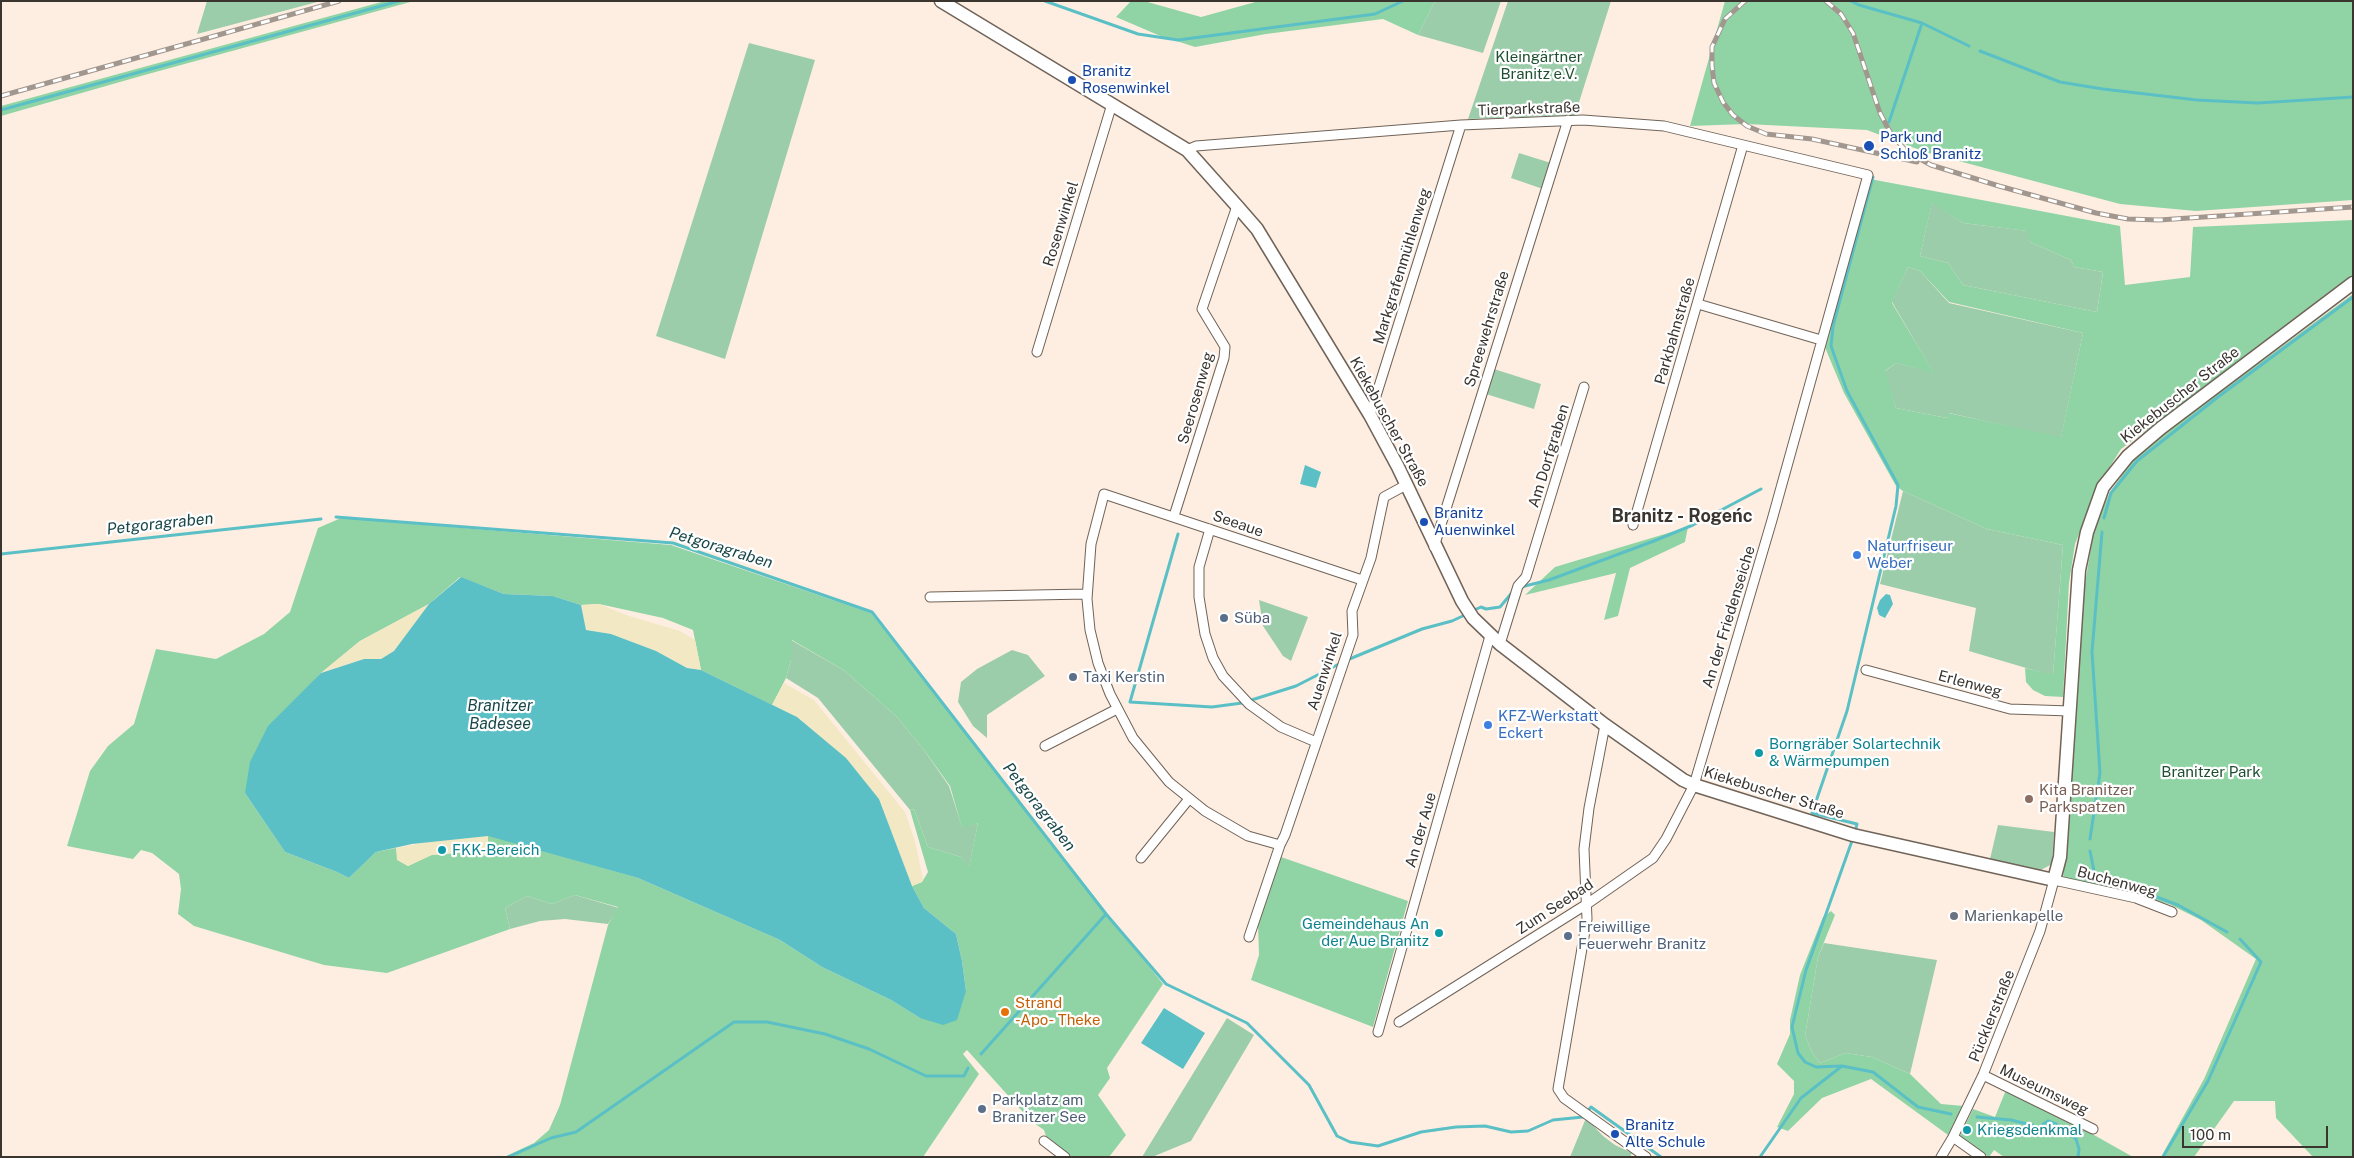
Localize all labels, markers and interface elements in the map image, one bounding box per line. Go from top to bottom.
park label: Kleingärtner Branitz e.V. [1495,48,1583,83]
place label: Branitz Rosenwinkel [1082,62,1170,97]
marker: Branitz Rosenwinkel [1066,74,1078,86]
street label: Tierparkstraße [1477,98,1581,120]
place label: Park und Schloß Branitz [1880,128,1981,163]
marker: Park und Schloß Branitz [1862,139,1876,153]
street label: Rosenwinkel [1040,179,1082,269]
street label: Markgrafenmühlenweg [1370,186,1434,346]
street label: Spreewehrstraße [1461,269,1513,389]
street label: Parkbahnstraße [1651,275,1699,387]
street label: Kiekebuscher Straße [2117,343,2243,447]
street label: Seerosenweg [1174,350,1218,446]
street label: Kiekebuscher Straße [1346,354,1432,490]
street label: Am Dorfgraben [1525,402,1573,510]
place label: Branitz Auenwinkel [1434,504,1515,539]
district label: Branitz - Rogeńc [1611,505,1753,527]
street label: Seeaue [1210,507,1266,541]
water label: Petgoragraben [106,509,214,539]
marker: Branitz Auenwinkel [1418,516,1430,528]
water label: Petgoragraben [667,523,775,573]
place label: Naturfriseur Weber [1867,537,1953,572]
street label: An der Friedenseiche [1699,544,1759,690]
marker: Naturfriseur Weber [1851,549,1863,561]
place label: Süba [1234,609,1270,627]
marker: Süba [1218,612,1230,624]
street label: Auenwinkel [1304,630,1346,712]
street label: Erlenweg [1936,667,2004,701]
place label: Taxi Kerstin [1083,668,1165,686]
marker: Taxi Kerstin [1067,671,1079,683]
water label: Branitzer Badesee [467,696,533,734]
place label: KFZ-Werkstatt Eckert [1498,707,1599,742]
marker: KFZ-Werkstatt Eckert [1482,719,1494,731]
place label: Borngräber Solartechnik & Wärmepumpen [1769,735,1941,770]
marker: Borngräber Solartechnik & Wärmepumpen [1753,747,1765,759]
water label: Petgoragraben [998,759,1080,855]
street label: Kiekebuscher Straße [1702,763,1846,823]
park label: Branitzer Park [2161,763,2261,781]
place label: Kita Branitzer Parkspatzen [2039,781,2134,816]
street label: An der Aue [1402,790,1440,870]
marker: Kita Branitzer Parkspatzen [2023,793,2035,805]
place label: FKK-Bereich [452,841,539,859]
marker: FKK-Bereich [436,844,448,856]
street label: Buchenweg [2075,863,2159,901]
street label: Zum Seebad [1513,875,1597,939]
place label: Marienkapelle [1964,907,2063,925]
marker: Marienkapelle [1948,910,1960,922]
place label: Gemeindehaus An der Aue Branitz [1302,915,1429,950]
place label: Freiwillige Feuerwehr Branitz [1578,918,1706,953]
marker: Gemeindehaus An der Aue Branitz [1433,927,1445,939]
marker: Freiwillige Feuerwehr Branitz [1562,930,1574,942]
street label: Pücklerstraße [1965,967,2019,1065]
place label: Strand -Apo- Theke [1015,994,1100,1029]
marker: Strand -Apo- Theke [999,1006,1011,1018]
street label: Museumsweg [1997,1061,2091,1119]
place label: Parkplatz am Branitzer See [992,1091,1086,1126]
marker: Parkplatz am Branitzer See [976,1103,988,1115]
place label: Branitz Alte Schule [1625,1116,1706,1151]
scale bar [2184,1116,2330,1148]
place label: Kriegsdenkmal [1977,1121,2082,1139]
marker: Kriegsdenkmal [1961,1124,1973,1136]
text: 100 m [2190,1126,2231,1143]
marker: Branitz Alte Schule [1609,1128,1621,1140]

